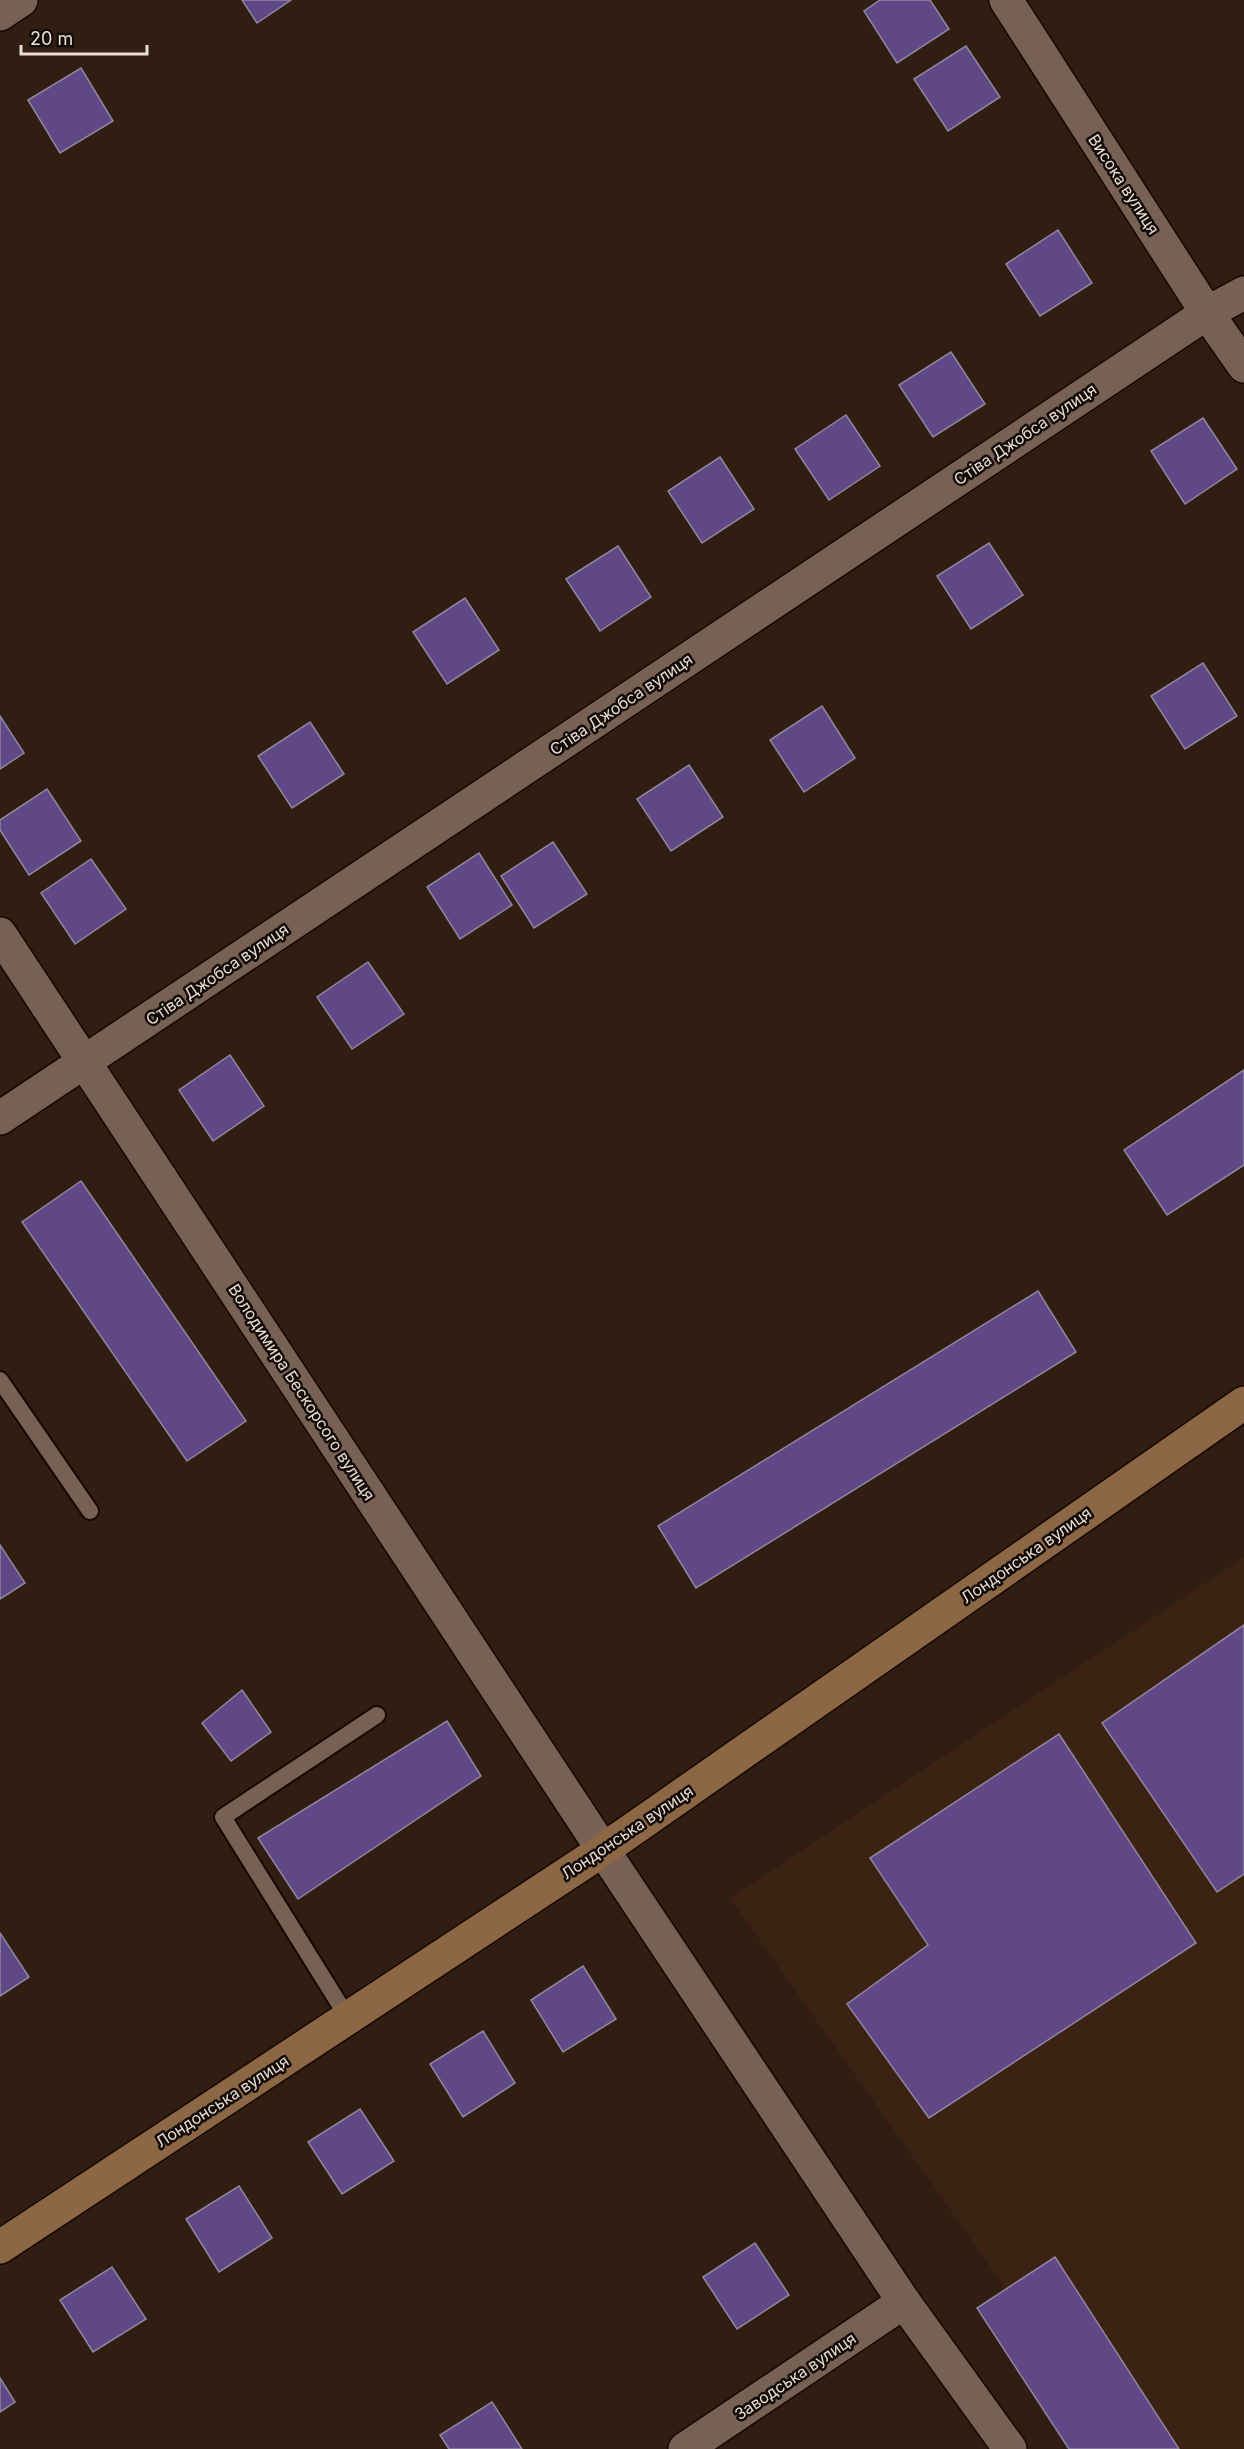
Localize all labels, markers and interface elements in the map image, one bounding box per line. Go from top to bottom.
scale bar [21,18,147,56]
text: 20 m [30,28,73,49]
street label: Висока вулиця [1084,130,1164,238]
street label: Стіва Джобса вулиця [950,379,1100,489]
street label: Стіва Джобса вулиця [546,649,696,759]
street label: Стіва Джобса вулиця [142,919,292,1029]
street label: Володимира Бескорсого вулиця [224,1280,380,1504]
street label: Лондонська вулиця [957,1502,1095,1608]
street label: Лондонська вулиця [557,1780,697,1884]
street label: Лондонська вулиця [152,2050,292,2152]
street label: Заводська вулиця [730,2328,860,2424]

